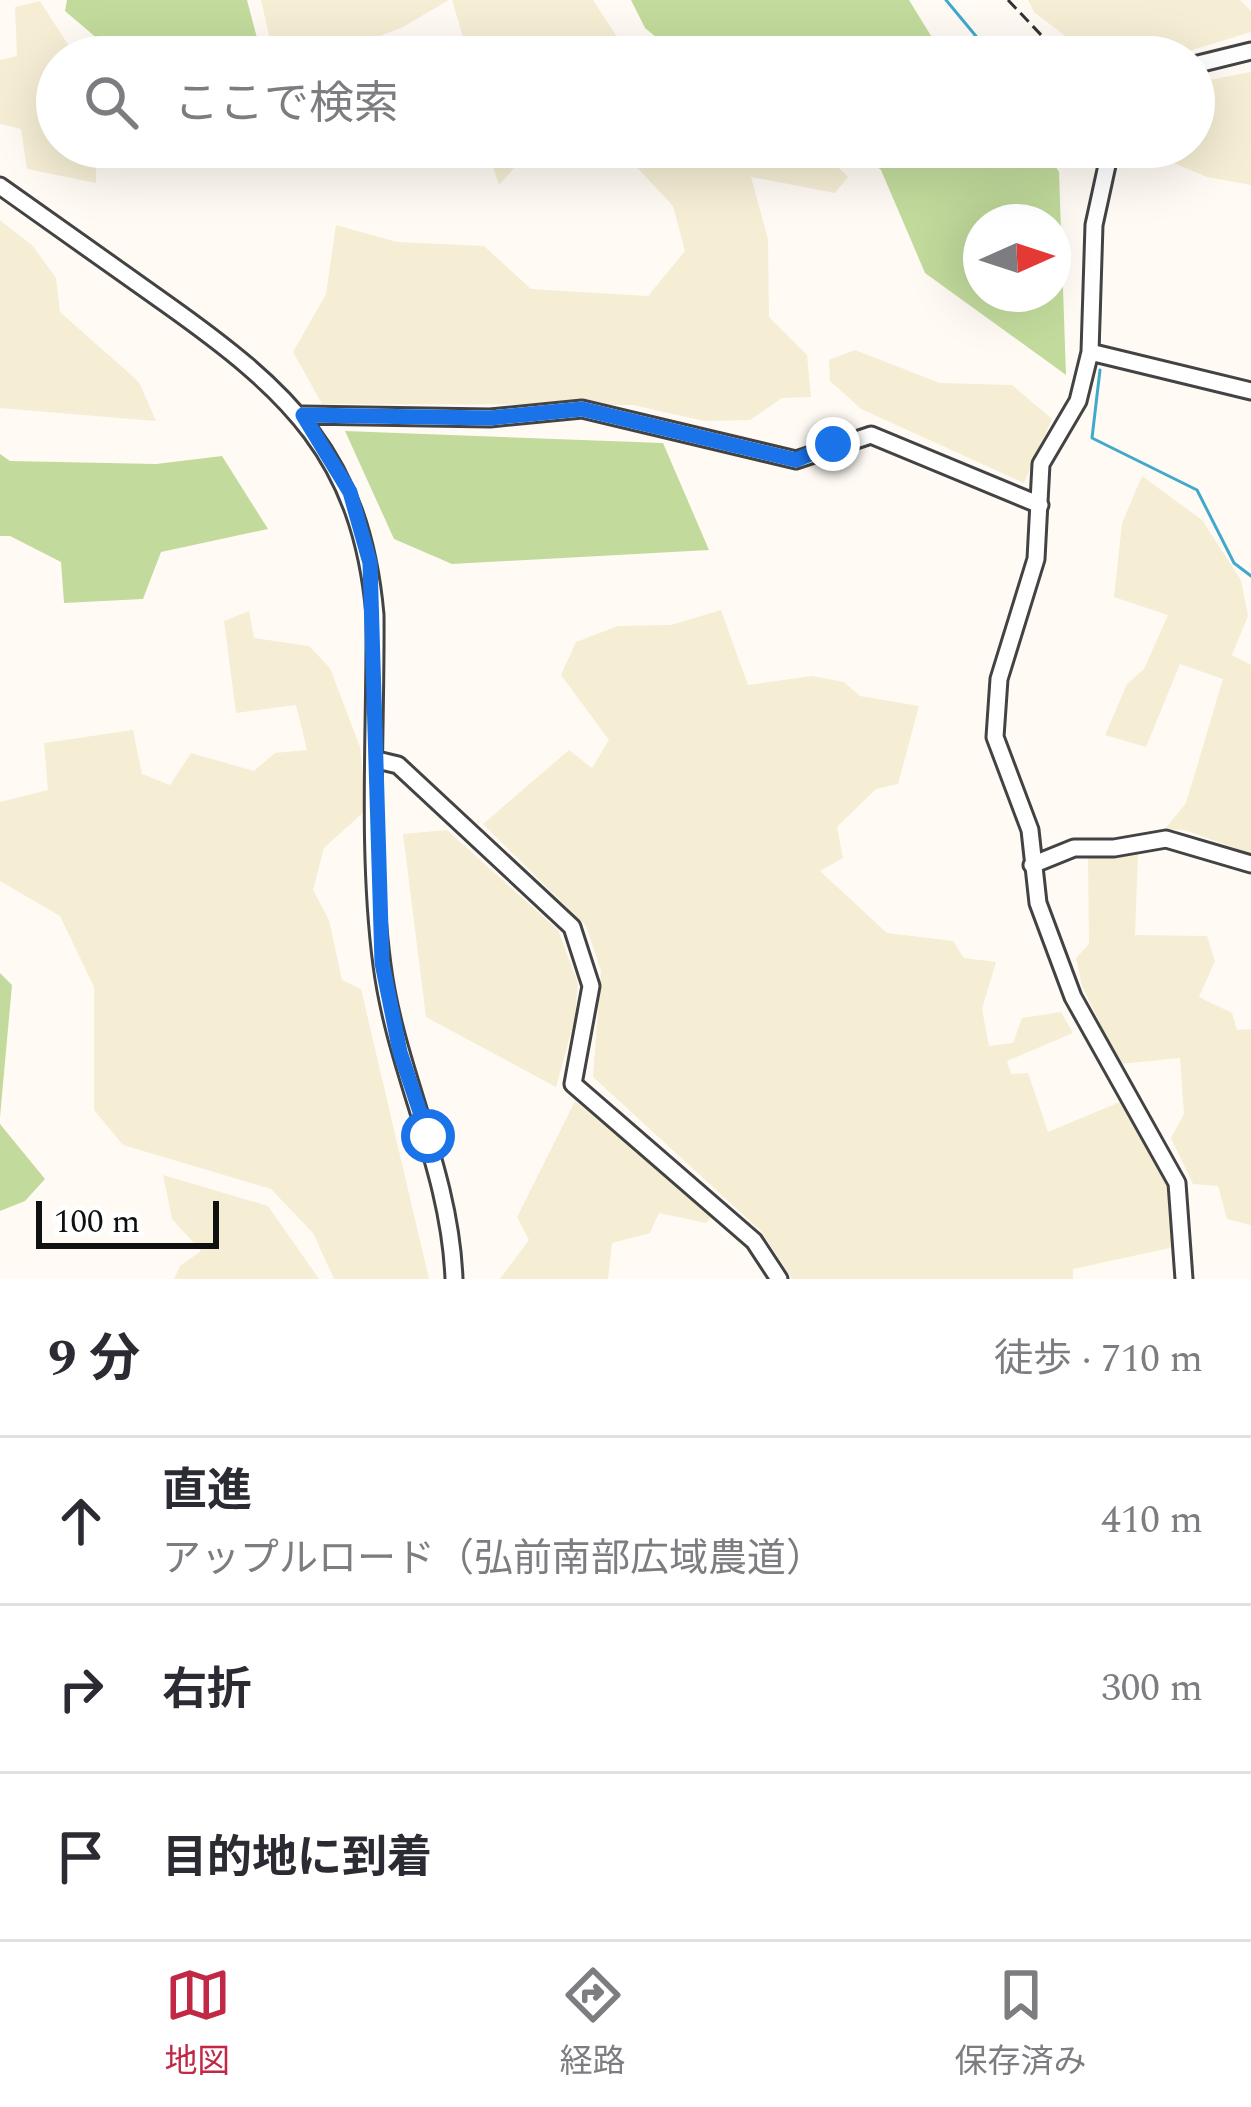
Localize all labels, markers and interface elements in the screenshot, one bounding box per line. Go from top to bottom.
search box [36,36,1215,168]
icon: search [78,69,144,135]
text: ここで検索 [174,70,399,139]
north arrow [963,204,1071,312]
route end [806,417,860,471]
route start [401,1109,455,1163]
scale bar [36,1195,219,1248]
text: 100 m [54,1197,140,1247]
text: 9 分 [48,1321,140,1399]
text: 徒歩 · 710 m [994,1330,1203,1389]
text: 直進 [162,1457,252,1526]
icon: ahead [48,1488,114,1554]
text: 410 m [1101,1491,1203,1550]
text: アップルロード（弘前南部広域農道） [162,1530,825,1589]
icon: right [48,1656,114,1722]
text: 右折 [162,1656,252,1725]
text: 300 m [1101,1659,1203,1718]
icon: arrive [48,1824,114,1890]
text: 目的地に到着 [162,1824,432,1893]
tab: 地図 [165,1962,231,2087]
tab: 経路 [560,1962,626,2087]
tab: 保存済み [955,1962,1087,2087]

